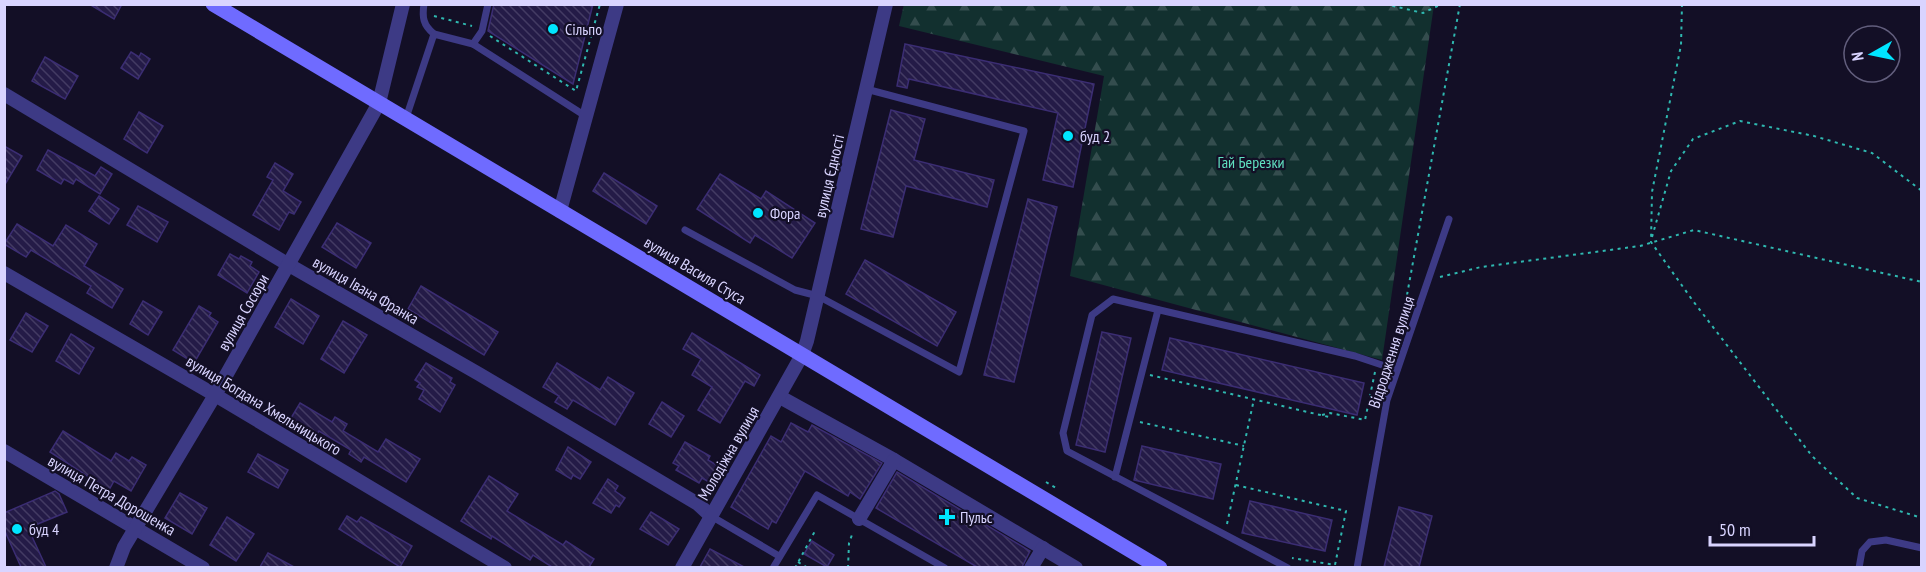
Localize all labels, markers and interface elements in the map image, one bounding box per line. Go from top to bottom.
place label: Сільпо [565,19,602,39]
marker: Сільпо [546,22,560,36]
north arrow [1842,24,1902,84]
text: N [1847,51,1868,62]
place label: буд 2 [1080,126,1110,146]
marker: буд 2 [1061,129,1075,143]
street label: вулиця Єдності [810,132,848,220]
park label: Гай Березки [1217,152,1285,172]
place label: Фора [770,203,800,223]
marker: Фора [751,206,765,220]
street label: вулиця Василя Стуса [641,232,749,308]
street label: вулиця Івана Франка [310,252,422,328]
street label: вулиця Сосюри [213,270,273,354]
street label: Відродження вулиця [1363,293,1419,411]
street label: вулиця Богдана Хмельницького [183,351,345,459]
street label: Молодіжна вулиця [693,402,763,504]
street label: вулиця Петра Дорошенка [45,450,179,540]
place label: Пульс [960,507,993,527]
marker: Пульс [938,508,956,526]
scale bar [1710,509,1814,547]
text: 50 m [1719,518,1751,541]
place label: буд 4 [29,519,59,539]
marker: буд 4 [10,522,24,536]

